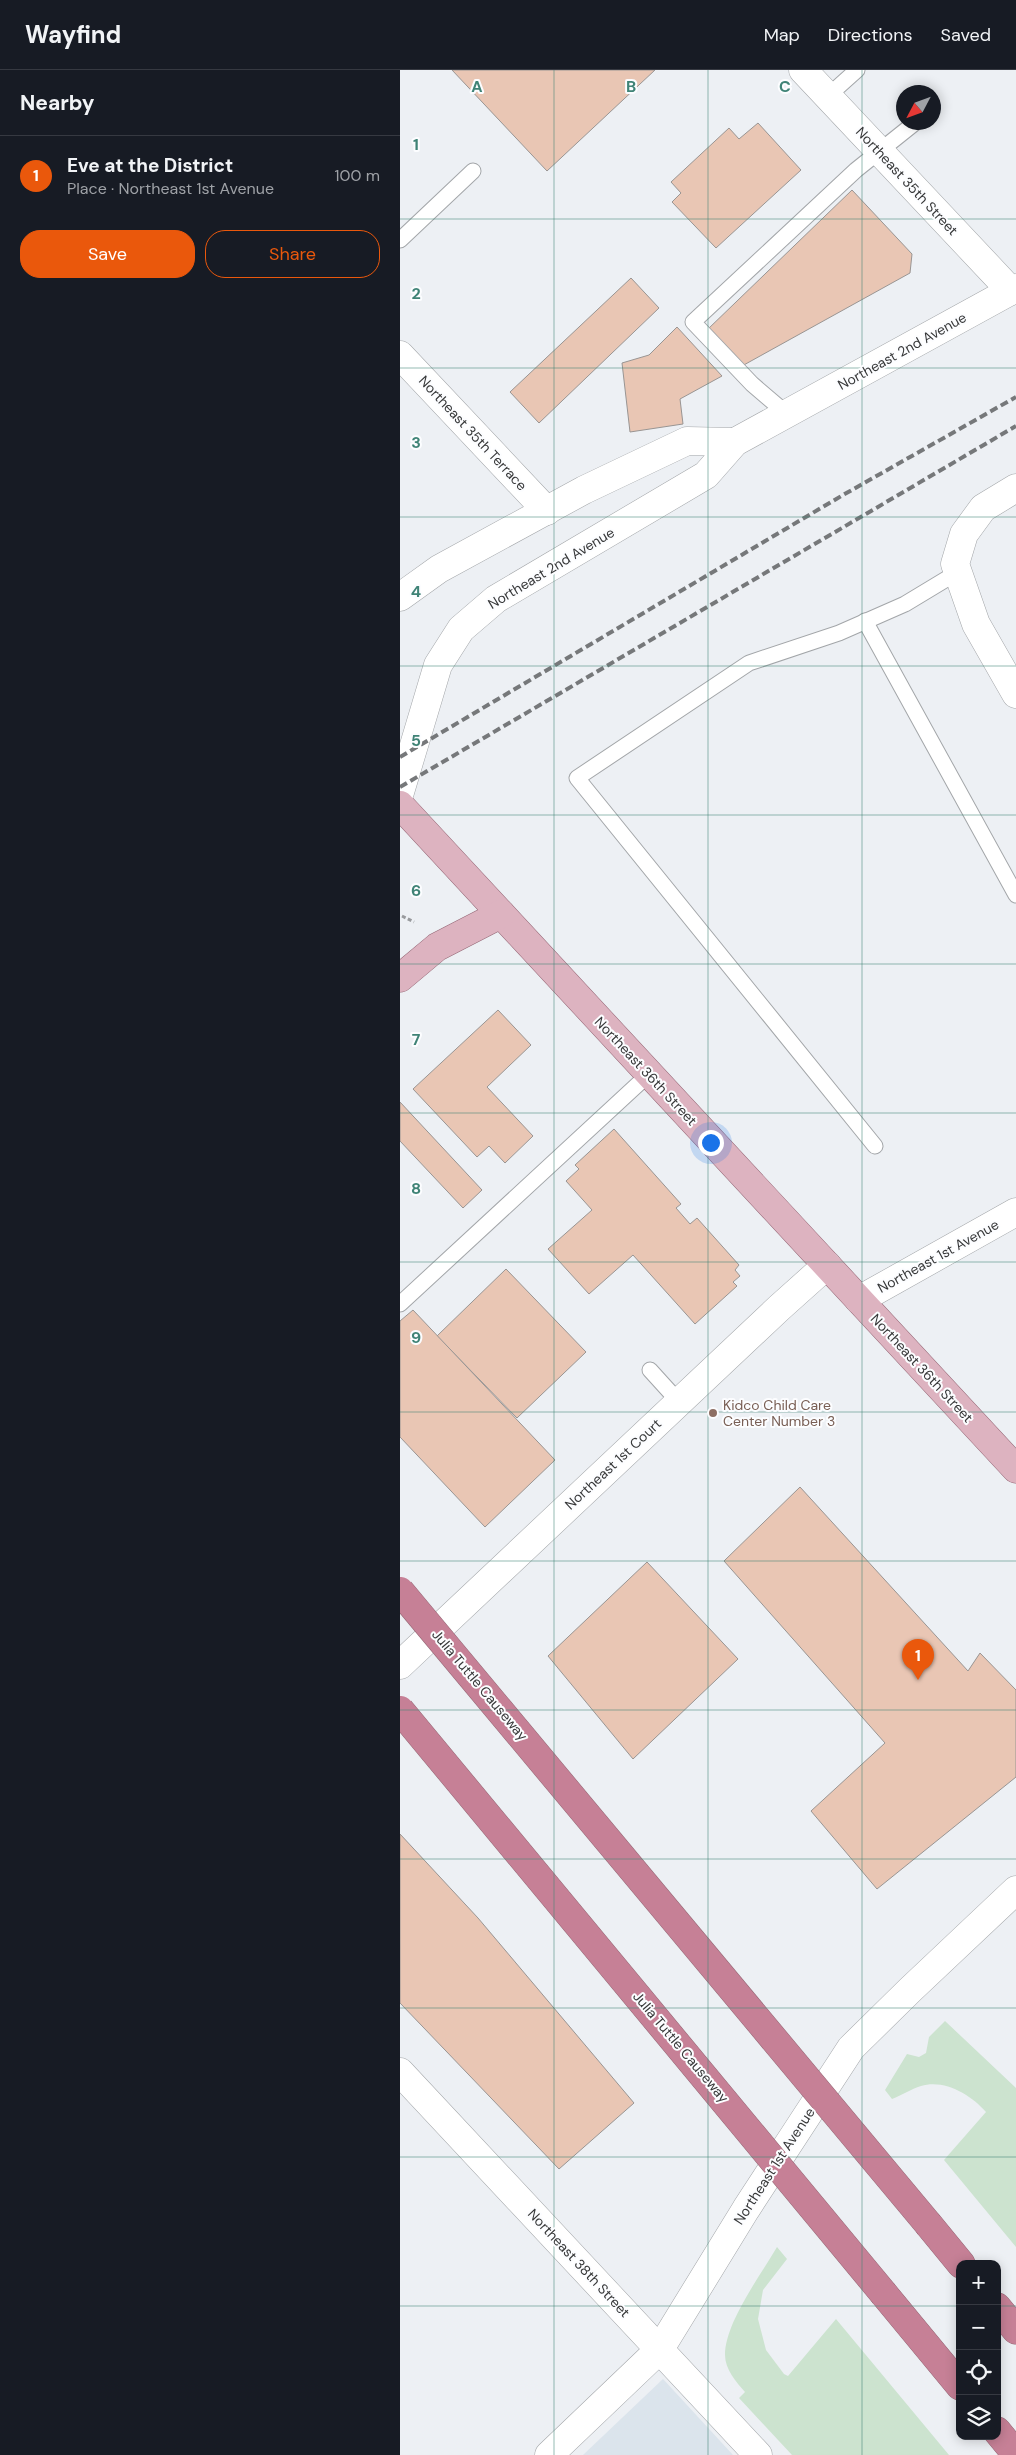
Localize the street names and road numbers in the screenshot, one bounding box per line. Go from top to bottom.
street label: Northeast 35th Street [852,123,962,239]
street label: Northeast 2nd Avenue [835,308,970,394]
street label: Northeast 35th Terrace [415,372,531,494]
street label: Northeast 2nd Avenue [484,523,618,613]
street label: Northeast 36th Street [591,1013,701,1129]
street label: Northeast 1st Avenue [874,1215,1002,1297]
street label: Northeast 36th Street [867,1310,977,1426]
street label: Northeast 1st Court [561,1415,665,1513]
street label: Julia Tuttle Causeway [428,1626,532,1744]
street label: Julia Tuttle Causeway [629,1988,733,2106]
street label: Northeast 1st Avenue [729,2104,819,2228]
street label: Northeast 38th Street [524,2205,634,2321]

